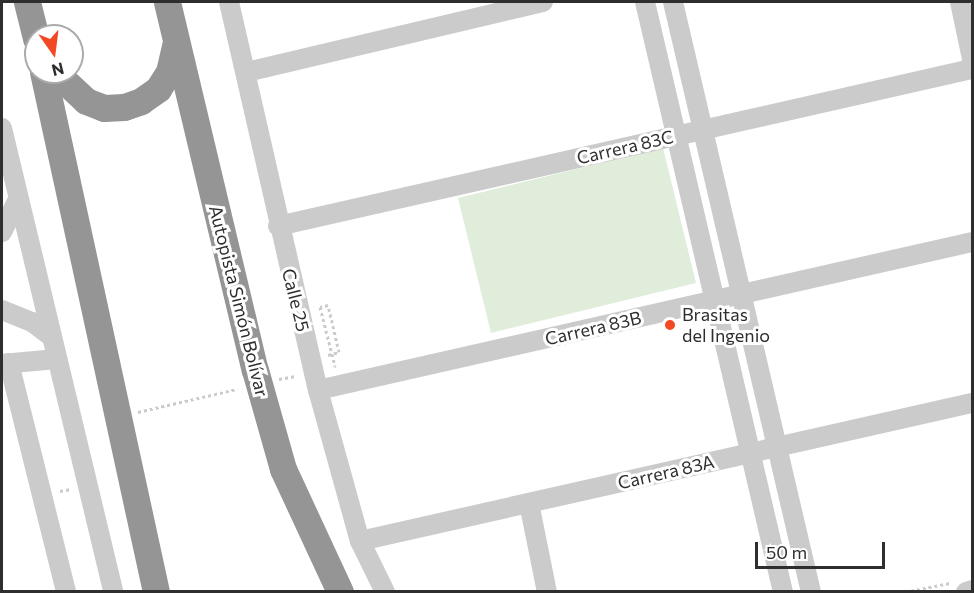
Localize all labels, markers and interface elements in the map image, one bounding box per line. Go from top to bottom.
north arrow [24,24,84,84]
text: N [50,59,66,81]
street label: Carrera 83C [575,125,675,169]
street label: Autopista Simón Bolívar [205,203,273,399]
street label: Calle 25 [278,266,314,334]
place label: Brasitas del Ingenio [682,304,770,346]
street label: Carrera 83B [543,306,643,350]
marker: Brasitas del Ingenio [663,318,677,332]
street label: Carrera 83A [616,450,716,494]
scale bar [758,530,888,568]
text: 50 m [766,541,807,563]

